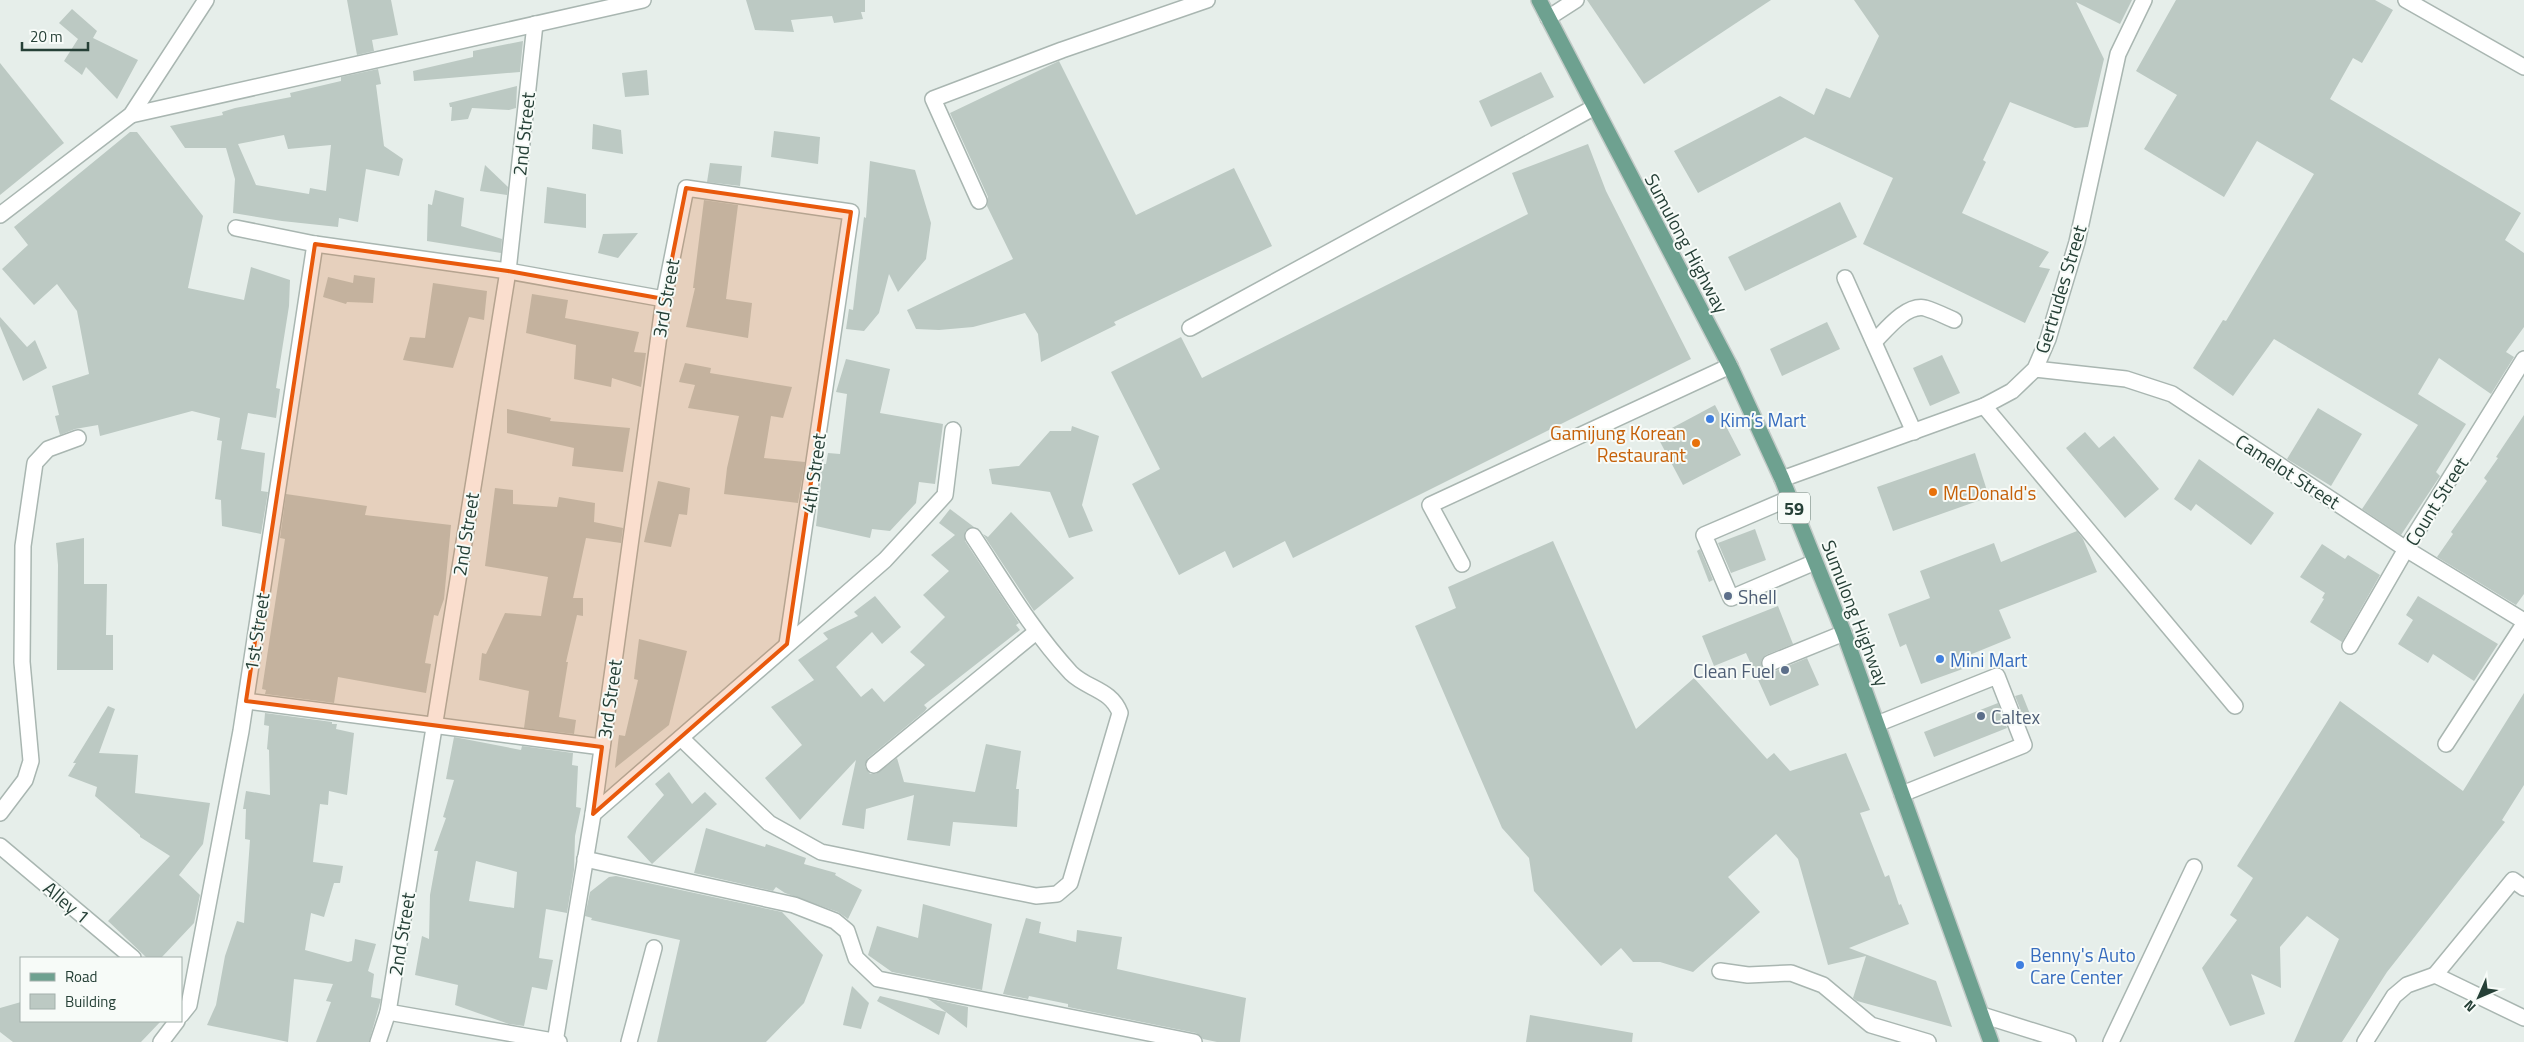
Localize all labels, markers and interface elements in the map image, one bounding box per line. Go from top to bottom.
scale bar [22,20,89,52]
text: 20 m [30,25,63,48]
street label: 2nd Street [504,90,542,177]
street label: Sumulong Highway [1638,168,1736,318]
street label: Gertrudes Street [2027,221,2093,357]
street label: 3rd Street [644,256,686,340]
place label: Kim’s Mart [1720,405,1807,434]
marker: Kim’s Mart [1704,413,1716,425]
place label: Gamijung Korean Restaurant [1550,418,1686,469]
street label: Camelot Street [2230,426,2346,516]
street label: 4th Street [793,431,833,515]
marker: Gamijung Korean Restaurant [1690,437,1702,449]
street label: Count Street [2397,451,2475,551]
place label: McDonald's [1943,478,2036,507]
marker: McDonald's [1927,486,1939,498]
street label: 2nd Street [444,490,486,578]
road number: 59 [1778,492,1810,524]
street label: Sumulong Highway [1815,536,1897,690]
place label: Shell [1738,582,1777,611]
street label: 1st Street [235,590,277,673]
marker: Shell [1722,590,1734,602]
place label: Mini Mart [1950,645,2028,674]
marker: Mini Mart [1934,653,1946,665]
place label: Clean Fuel [1693,656,1775,685]
street label: 3rd Street [589,657,629,741]
marker: Clean Fuel [1779,664,1791,676]
place label: Caltex [1991,702,2040,731]
marker: Caltex [1975,710,1987,722]
street label: Alley 1 [37,874,97,930]
street label: 2nd Street [380,890,422,978]
place label: Benny's Auto Care Center [2030,940,2136,991]
legend [20,957,182,1022]
marker: Benny's Auto Care Center [2014,959,2026,971]
text: Road [65,965,97,988]
north arrow [2454,972,2504,1022]
text: Building [65,990,116,1013]
text: N [2459,996,2480,1017]

